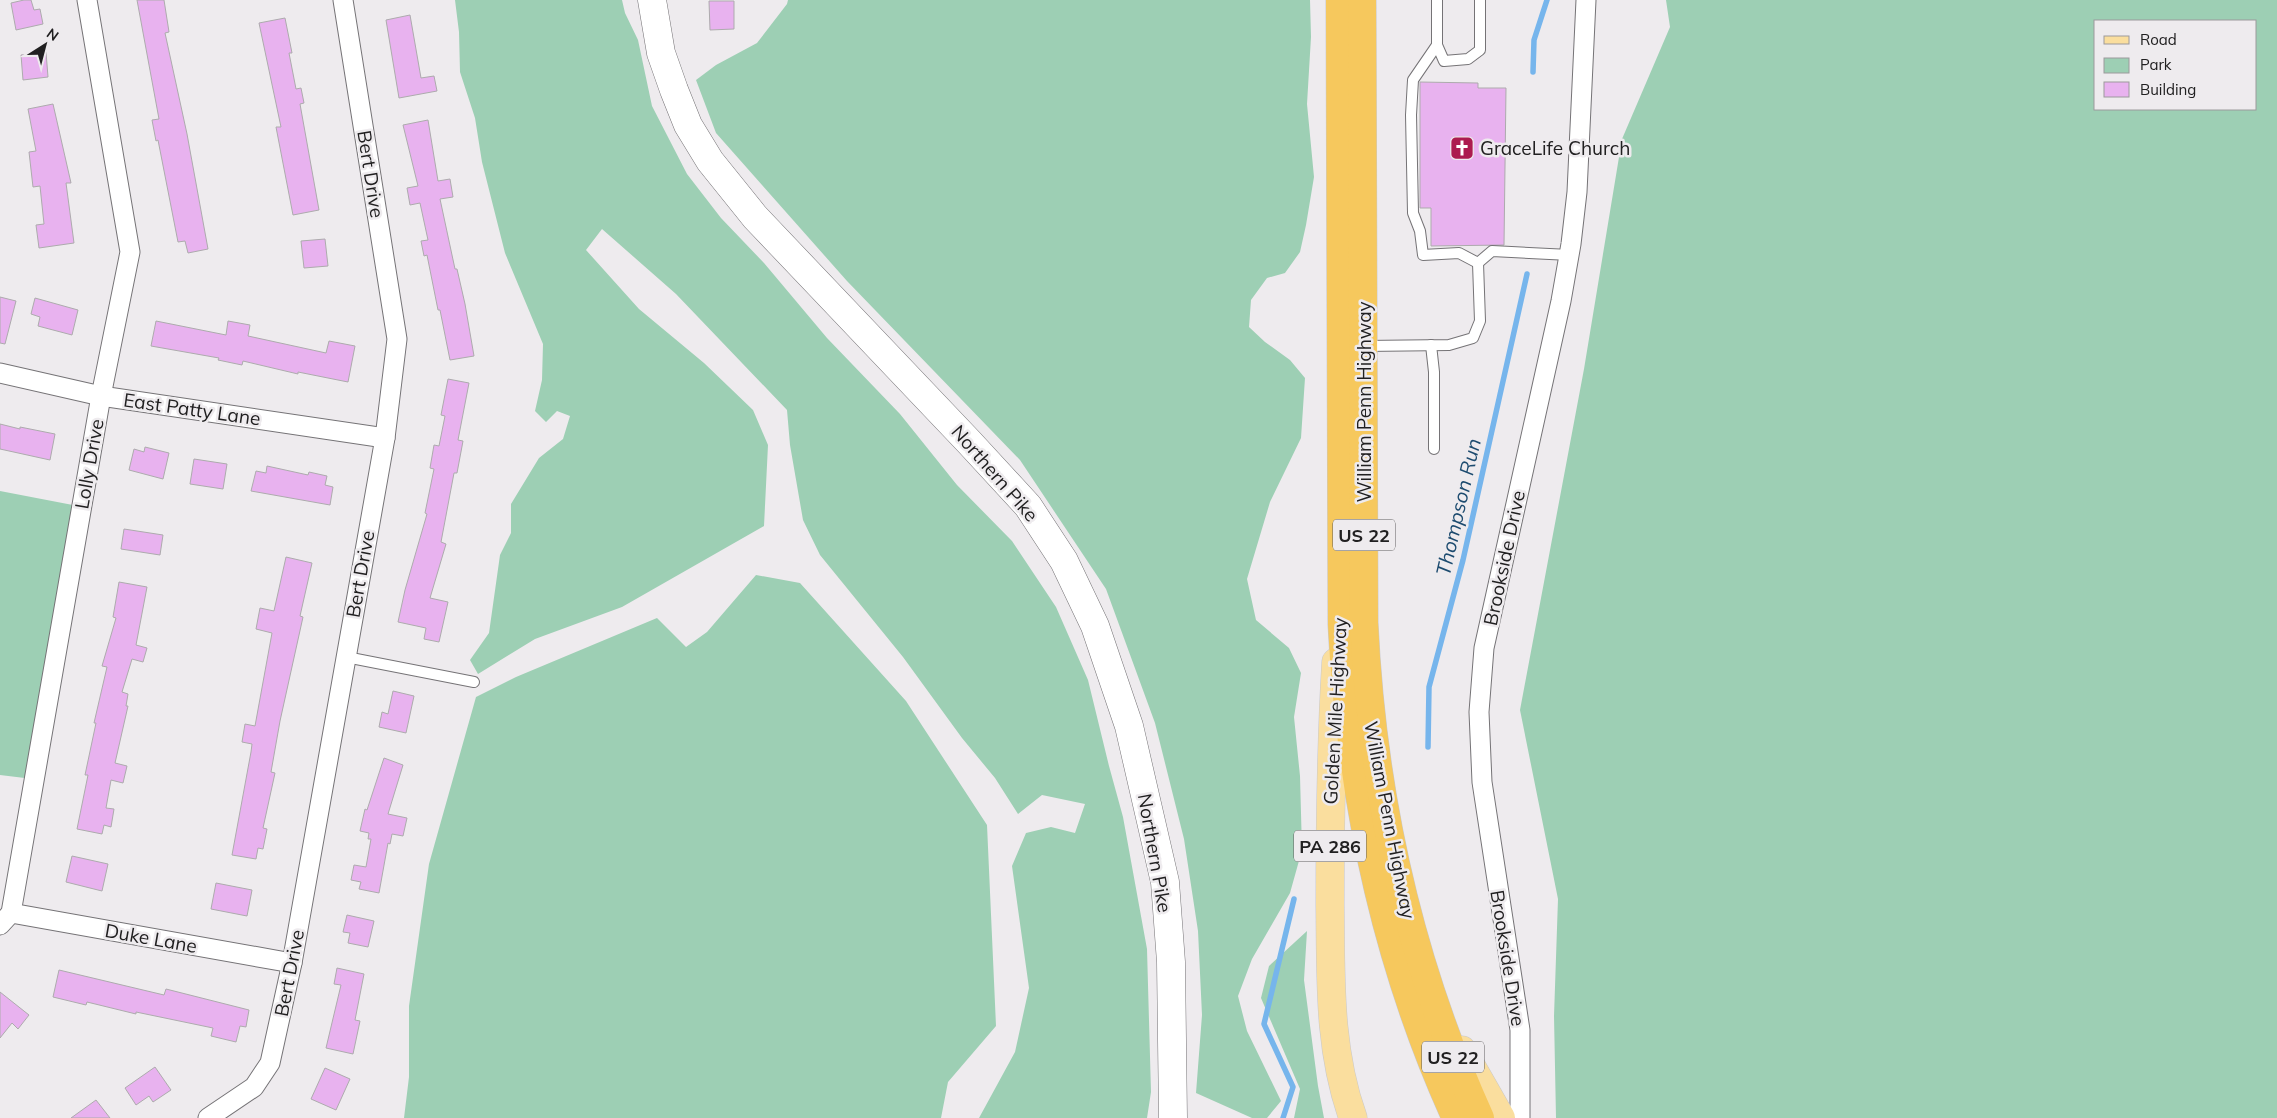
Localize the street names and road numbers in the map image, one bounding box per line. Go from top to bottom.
street label: Bert Drive [352,129,390,219]
street label: William Penn Highway [1352,301,1376,503]
street label: East Patty Lane [122,388,262,430]
street label: Lolly Drive [69,417,109,511]
street label: Northern Pike [946,420,1044,526]
street label: Brookside Drive [1478,488,1530,628]
road number: US 22 [1333,520,1395,550]
street label: Bert Drive [341,529,379,619]
street label: Golden Mile Highway [1318,617,1352,805]
street label: William Penn Highway [1359,719,1421,921]
street label: Northern Pike [1133,792,1177,914]
road number: PA 286 [1294,830,1366,861]
street label: Brookside Drive [1485,888,1531,1028]
street label: Duke Lane [103,918,199,958]
street label: Bert Drive [269,927,309,1019]
road number: US 22 [1422,1042,1484,1072]

